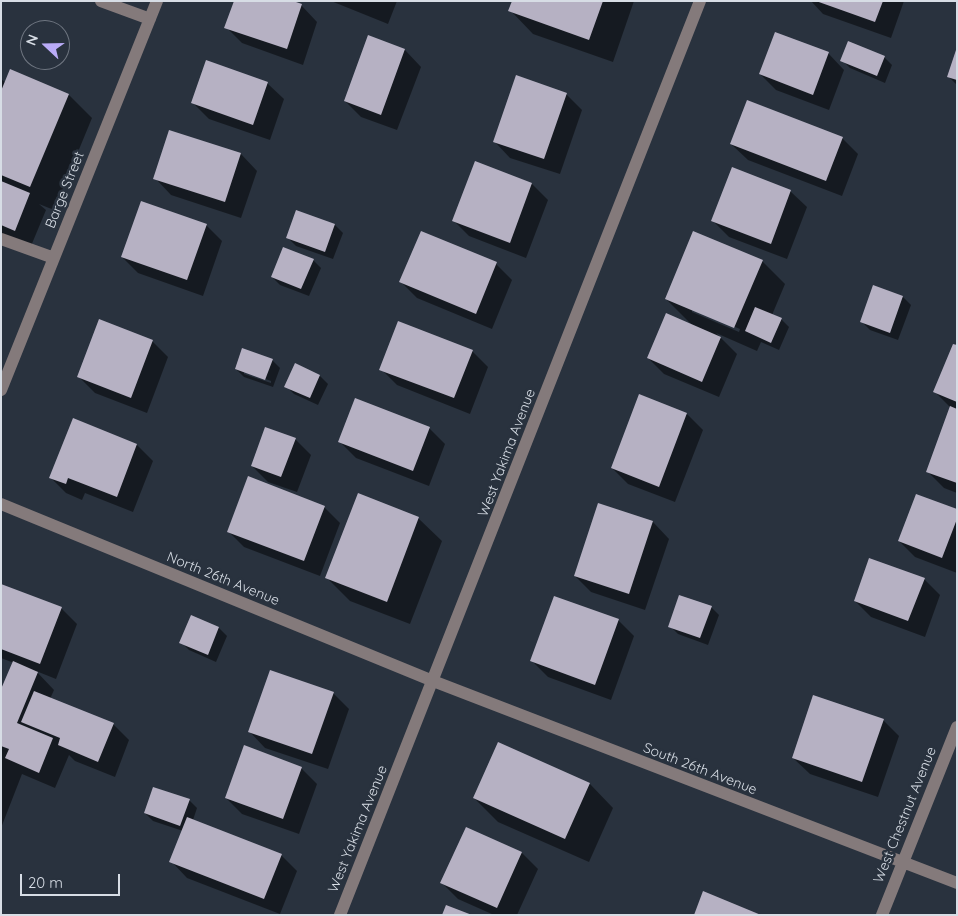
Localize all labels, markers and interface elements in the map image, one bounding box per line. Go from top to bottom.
north arrow [20,20,70,70]
text: N [22,32,42,48]
street label: Barge Street [42,149,88,231]
street label: West Yakima Avenue [475,387,539,519]
street label: North 26th Avenue [164,549,282,609]
street label: South 26th Avenue [641,740,759,798]
street label: West Chestnut Avenue [870,745,940,885]
street label: West Yakima Avenue [325,763,391,895]
scale bar [22,864,122,896]
text: 20 m [28,873,63,892]

